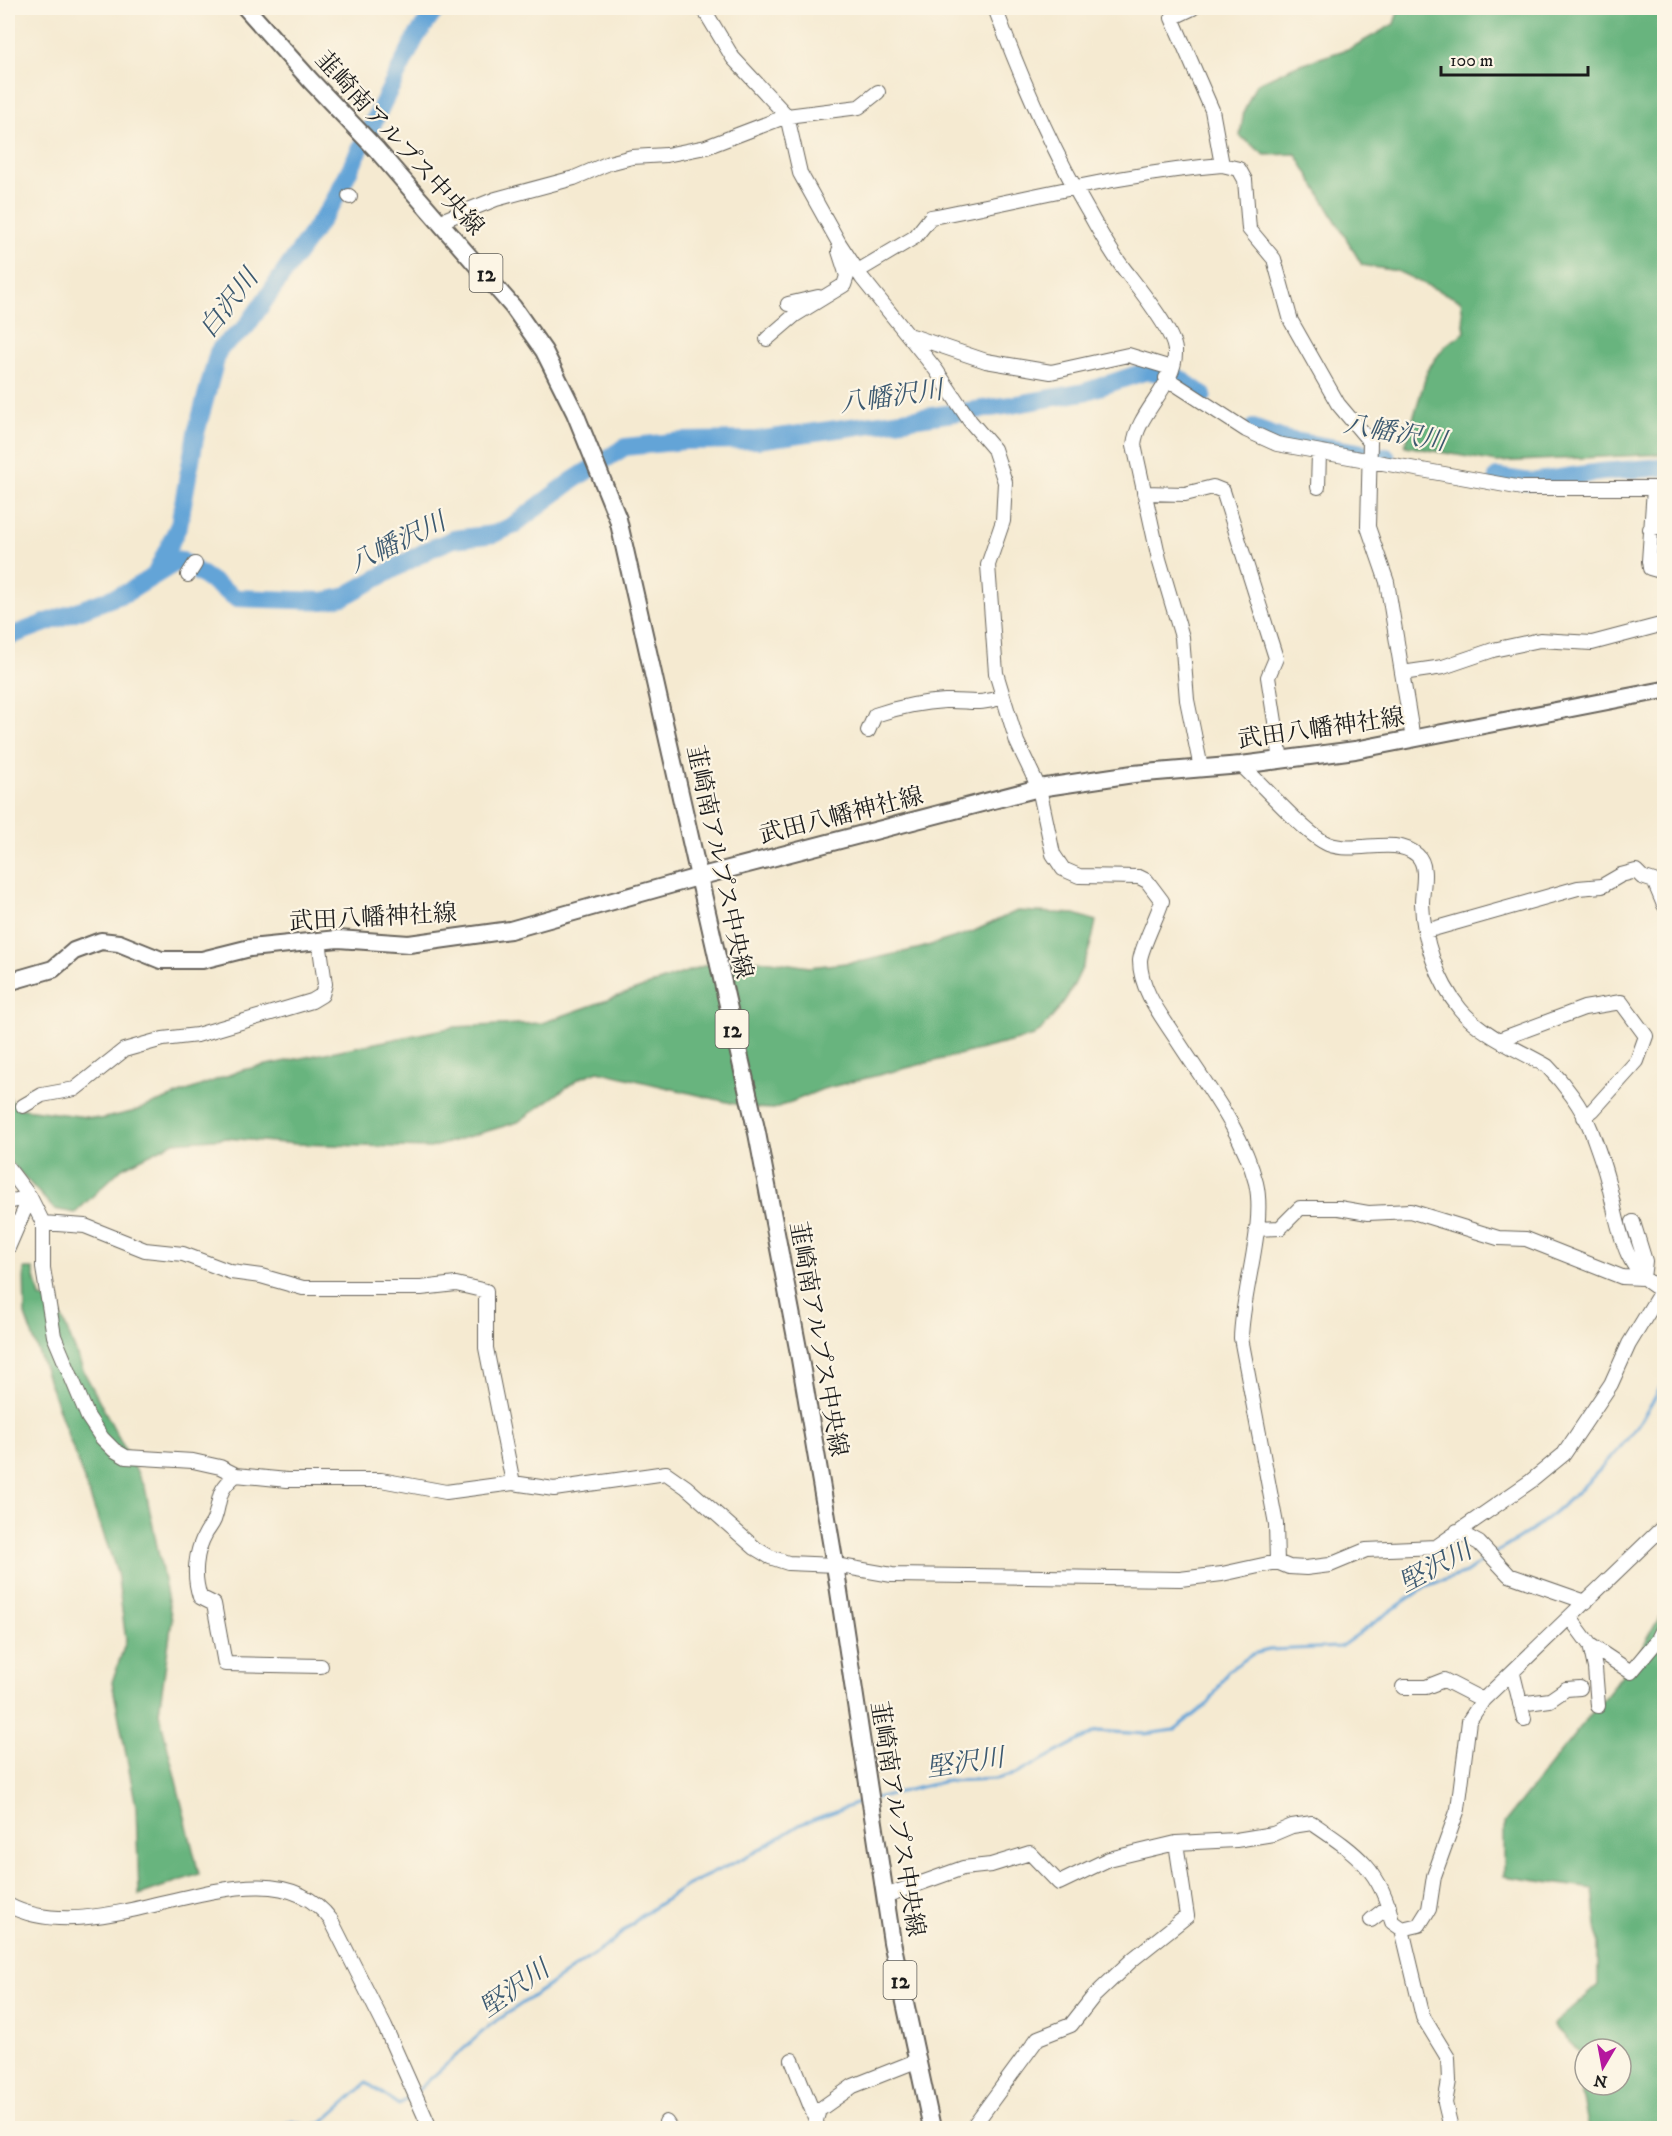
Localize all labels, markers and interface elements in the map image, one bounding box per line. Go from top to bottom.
scale bar [1441,39,1588,77]
street label: 韮崎南アルプス中央線 [308,45,490,242]
text: 100 m [1450,50,1493,72]
road number: 12 [470,254,502,292]
water label: 白沢川 [192,261,268,345]
water label: 八幡沢川 [837,373,948,421]
water label: 八幡沢川 [1341,408,1452,459]
water label: 八幡沢川 [344,504,454,581]
street label: 武田八幡神社線 [1236,702,1406,756]
street label: 韮崎南アルプス中央線 [680,743,758,982]
street label: 武田八幡神社線 [756,781,926,851]
street label: 武田八幡神社線 [288,899,458,937]
road number: 12 [716,1010,748,1048]
street label: 韮崎南アルプス中央線 [783,1219,853,1459]
water label: 堅沢川 [1394,1533,1481,1600]
street label: 韮崎南アルプス中央線 [864,1699,930,1939]
water label: 堅沢川 [924,1741,1009,1785]
water label: 堅沢川 [473,1952,559,2025]
road number: 12 [884,1961,916,1999]
north arrow [1573,2037,1633,2097]
text: N [1592,2070,1609,2092]

